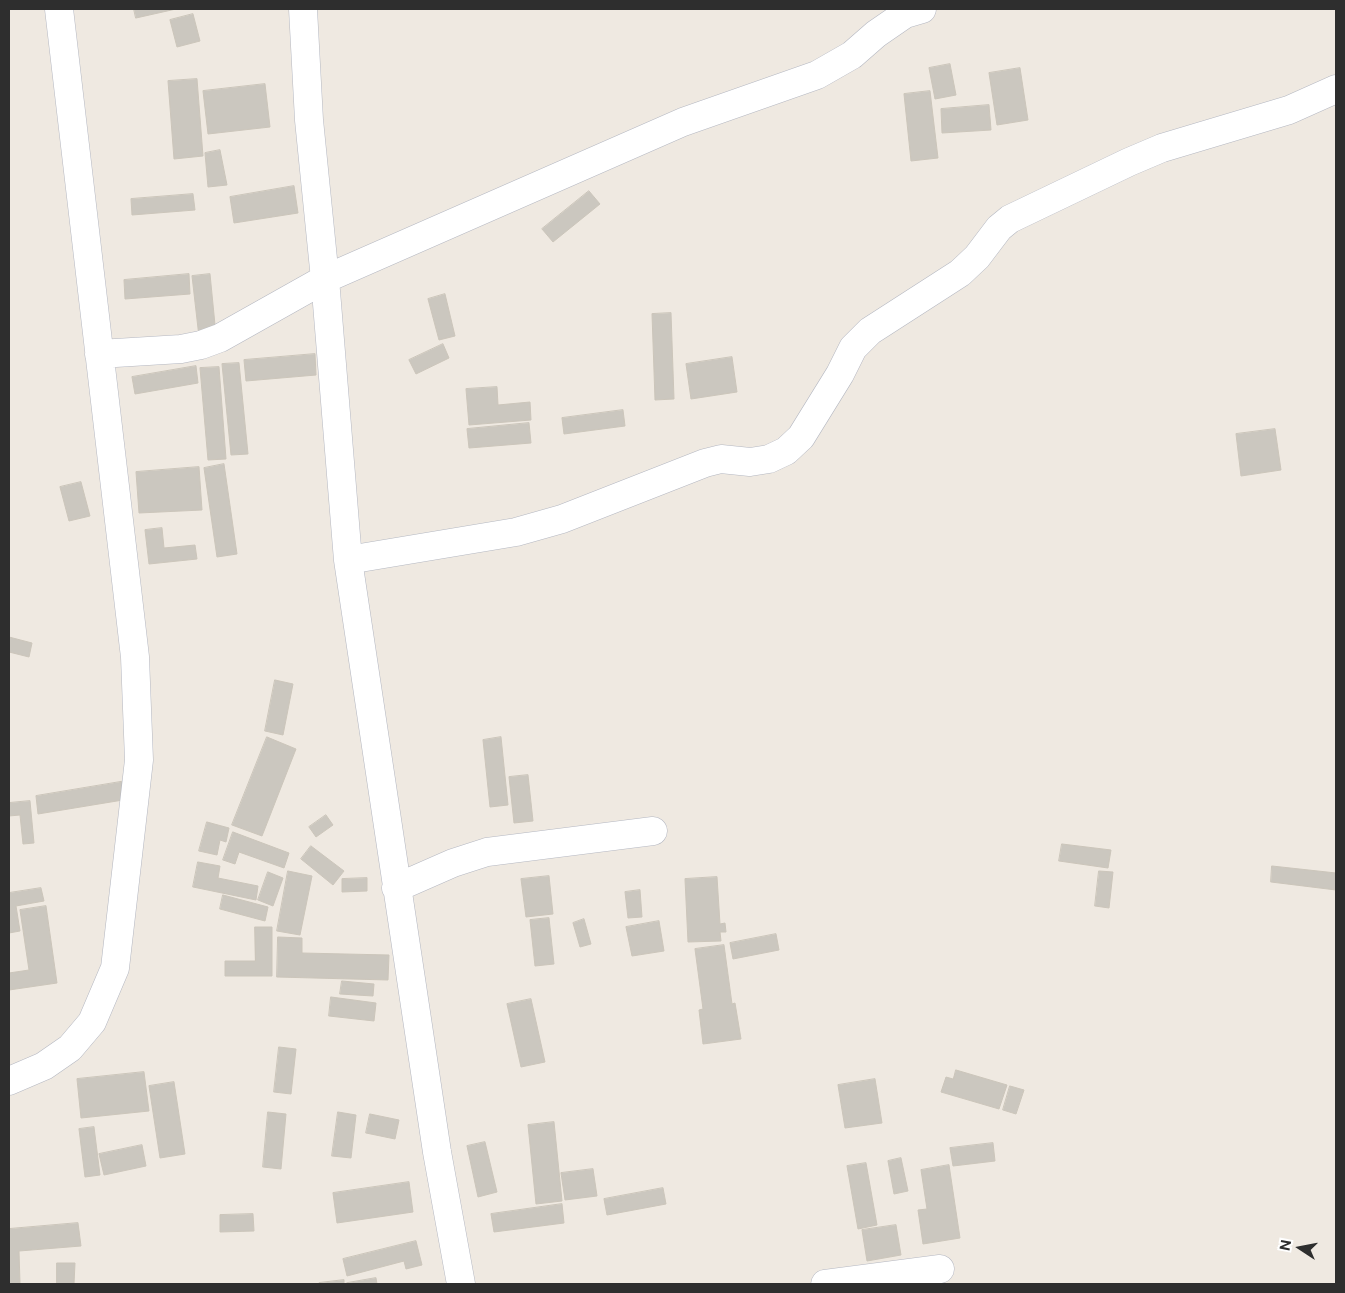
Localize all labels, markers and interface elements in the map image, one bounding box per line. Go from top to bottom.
north arrow [1275,1223,1325,1273]
text: N [1276,1238,1294,1252]

